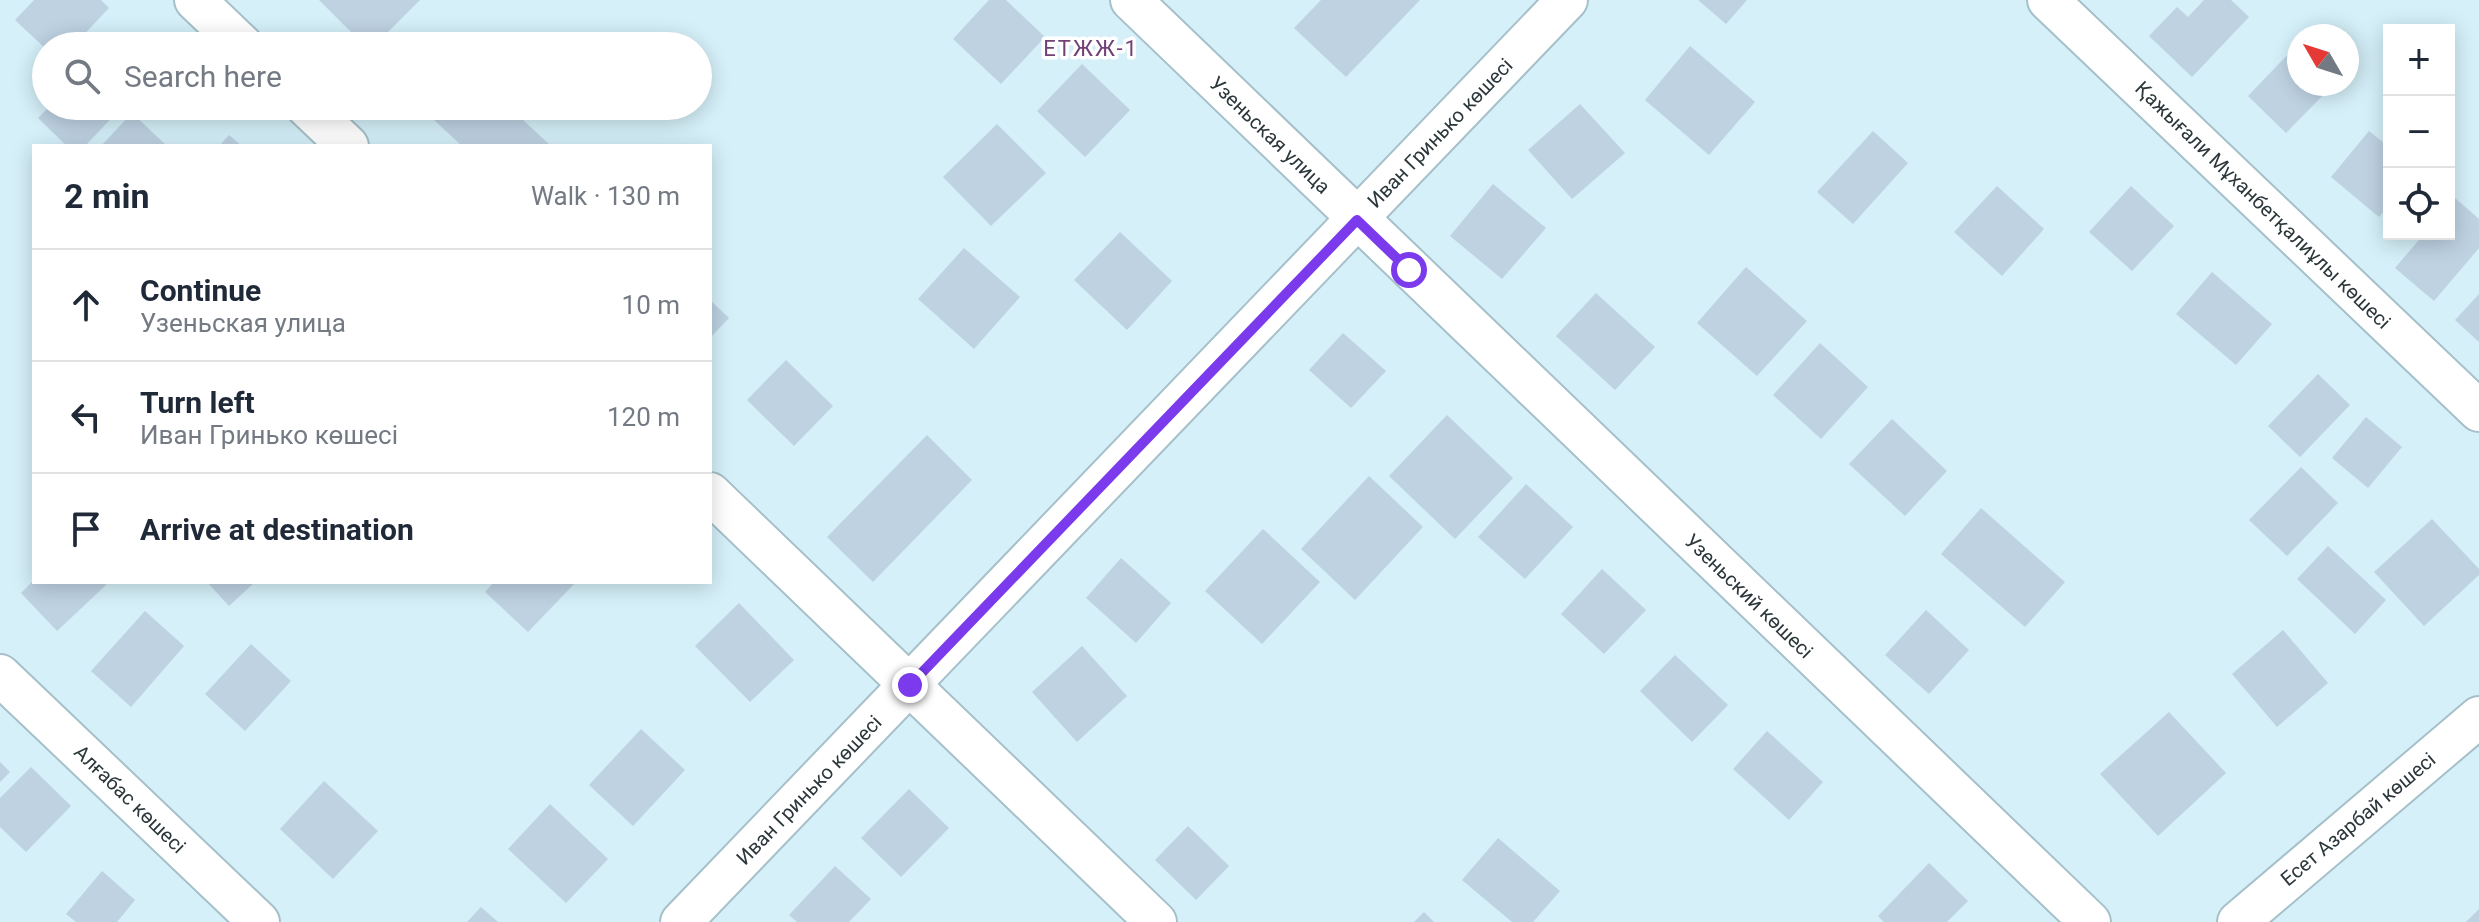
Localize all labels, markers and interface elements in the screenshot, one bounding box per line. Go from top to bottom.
north arrow [2287,24,2359,96]
map controls [2383,24,2455,240]
button: + [2383,24,2455,96]
search box [32,32,712,120]
district label: ЕТЖЖ-1 [1043,36,1139,61]
street label: Иван Гринько көшесі [1362,53,1518,213]
icon: search [60,54,104,98]
text: Search here [124,59,282,94]
street label: Узеньская улица [1205,71,1335,199]
street label: Қажығали Мұханбетқалиұлы көшесі [2130,76,2396,334]
button: − [2383,96,2455,168]
button: locate [2383,168,2455,240]
text: 2 min [64,176,149,216]
text: Walk · 130 m [531,181,680,211]
route start [1391,252,1427,288]
text: Continue [140,273,261,308]
icon: ahead [64,283,108,327]
text: 10 m [622,290,680,320]
text: Узеньская улица [140,308,346,338]
text: Turn left [140,385,255,420]
icon: left [64,395,108,439]
text: 120 m [607,402,680,432]
text: Иван Гринько көшесі [140,420,398,450]
icon: arrive [64,507,108,551]
text: Arrive at destination [140,512,414,547]
street label: Узеньский көшесі [1680,529,1818,663]
route end [892,667,928,703]
street label: Иван Гринько көшесі [731,710,887,870]
street label: Алғабас көшесі [69,740,191,858]
street label: Есет Азарбай көшесі [2276,747,2440,891]

